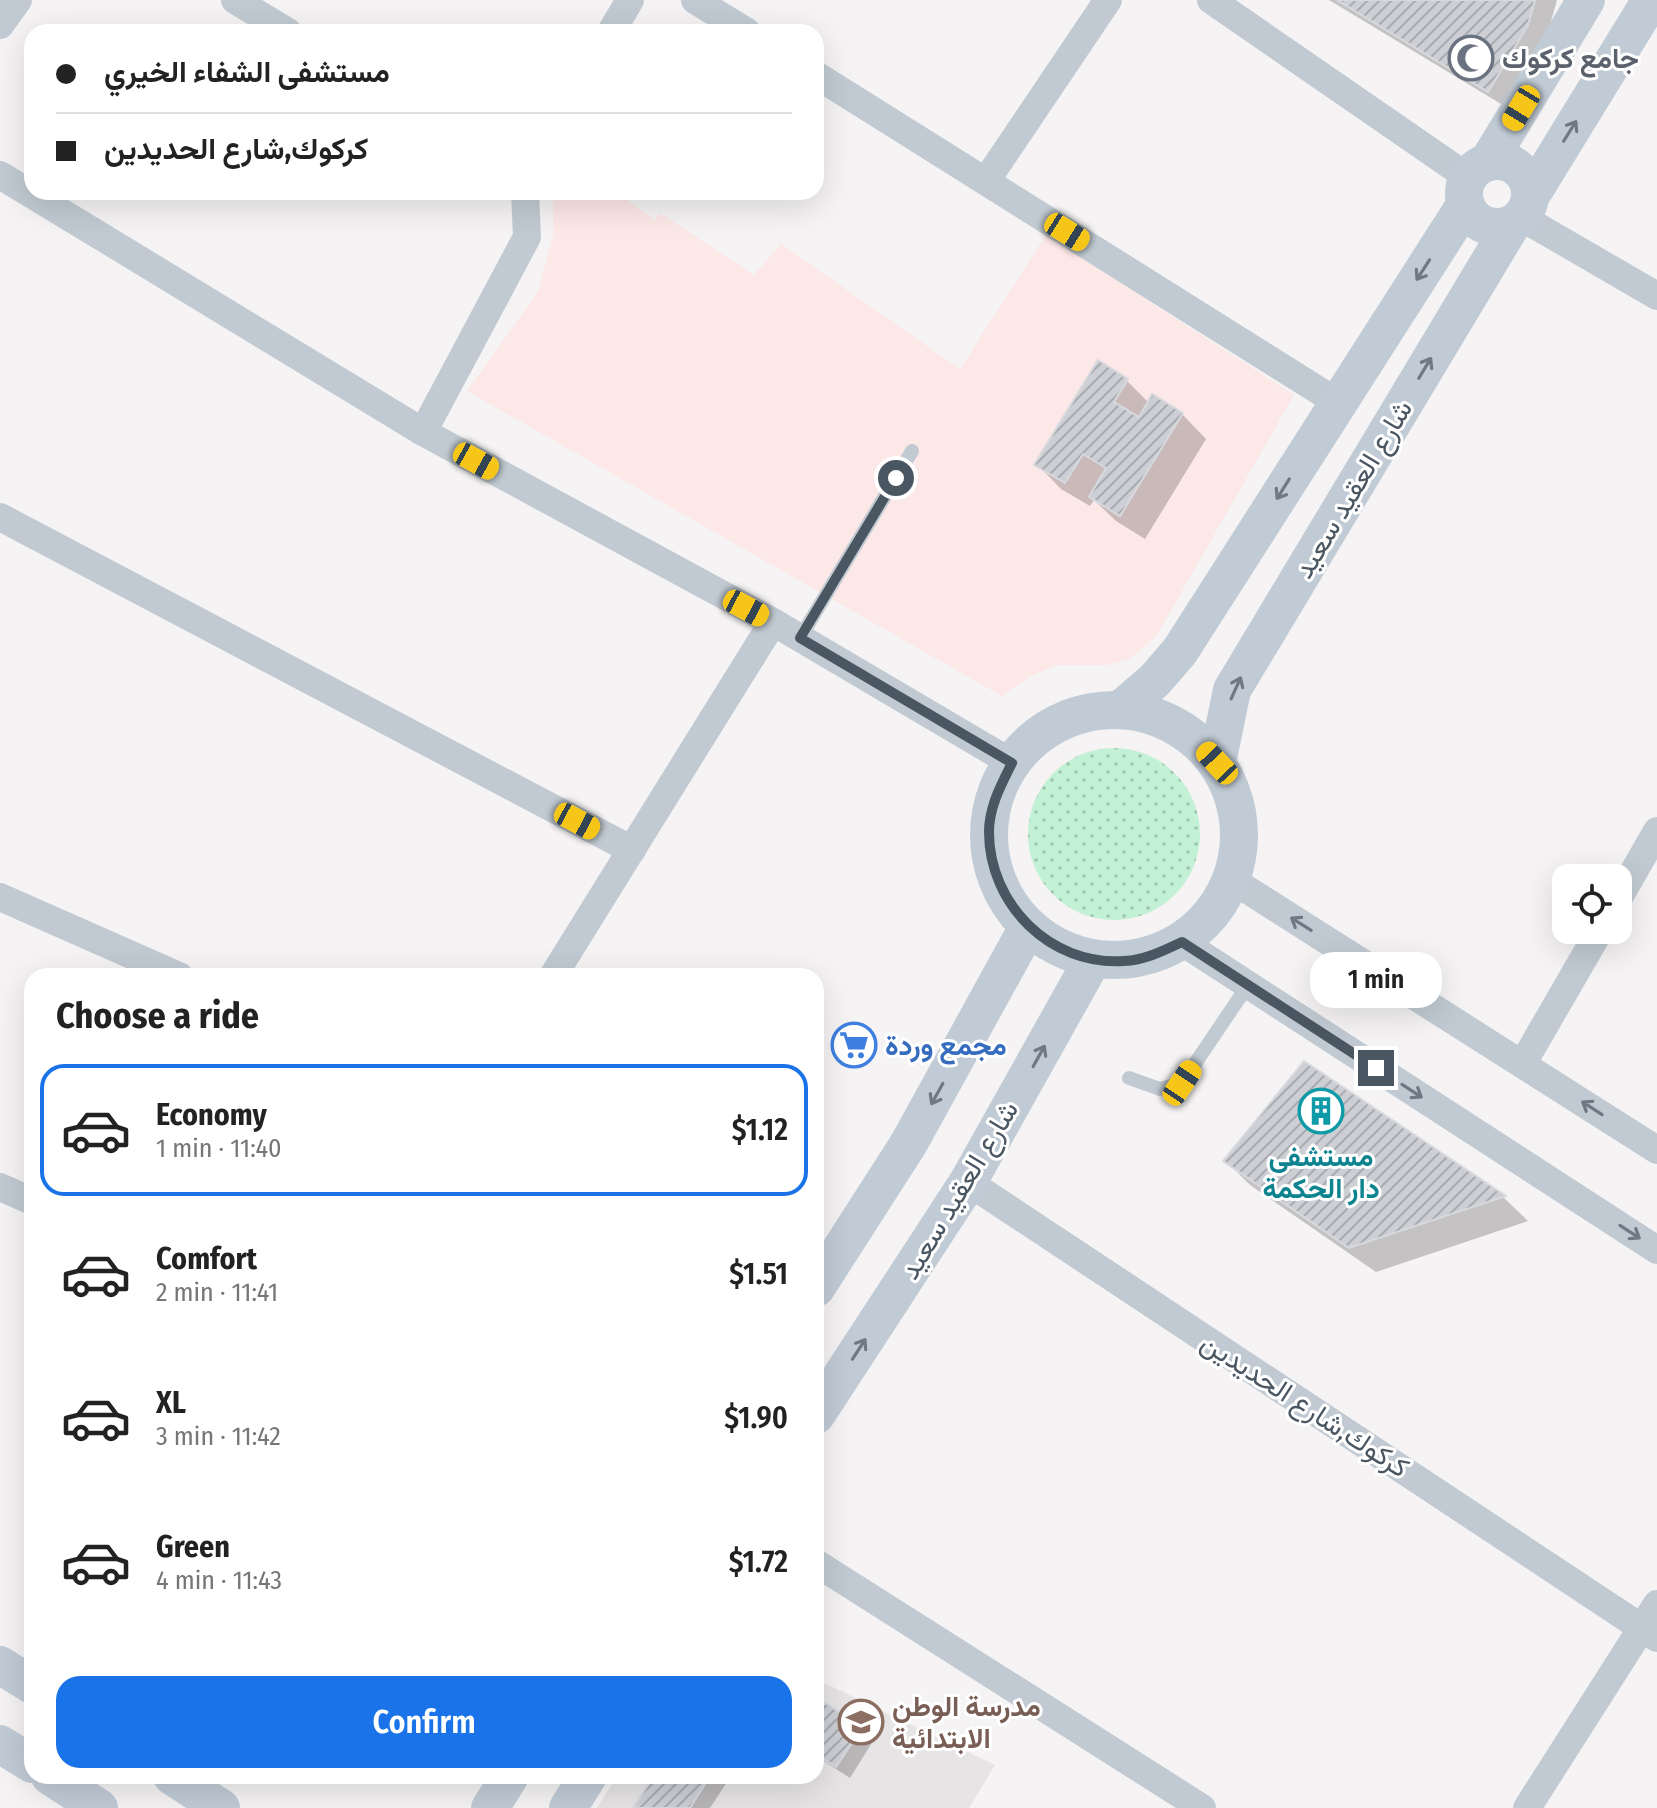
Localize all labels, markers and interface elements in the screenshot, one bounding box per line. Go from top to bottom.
mosque icon: جامع كركوك [1447,34,1495,82]
place label: جامع كركوك [1502,42,1639,78]
text: مستشفى الشفاء الخيري [104,54,390,90]
car [1498,81,1544,135]
one-way arrow [1563,120,1579,143]
text: كركوك,شارع الحديدين [104,131,368,167]
car [1040,209,1094,255]
one-way arrow [1415,258,1431,281]
one-way arrow [1417,357,1433,380]
street label: شارع العقيد سعيد [1287,394,1421,585]
car [449,439,503,483]
route start [878,460,914,496]
one-way arrow [1274,477,1290,500]
car [719,586,773,630]
one-way arrow [1229,676,1244,700]
car [1192,737,1242,789]
car [550,799,604,843]
map controls [1552,864,1632,944]
button: locate [1552,864,1632,944]
one-way arrow [1290,915,1313,931]
callout: 1 min [1310,952,1442,1008]
text: 1 min [1348,964,1404,995]
text: Choose a ride [56,994,259,1038]
supermarket icon: مجمع وردة [830,1021,878,1069]
place label: مجمع وردة [885,1029,1007,1065]
one-way arrow [1031,1045,1047,1068]
route end [1358,1050,1394,1086]
car [1159,1056,1205,1110]
one-way arrow [928,1081,944,1105]
one-way arrow [1400,1083,1422,1099]
building icon: مستشفى دار الحكمة [1297,1087,1345,1135]
icon: car [60,1094,132,1166]
street label: شارع العقيد سعيد [893,1095,1027,1286]
text: Economy [156,1097,267,1133]
one-way arrow [1581,1099,1603,1116]
text: $1.12 [732,1112,788,1148]
text: 1 min · 11:40 [156,1133,282,1164]
place label: مستشفى دار الحكمة [1262,1140,1380,1206]
one-way arrow [1618,1225,1641,1241]
icon: car [60,1238,132,1310]
text: Comfort [156,1241,257,1277]
text: $1.51 [729,1256,788,1292]
text: 2 min · 11:41 [156,1277,278,1308]
street label: كركوك,شارع الحديدين [1194,1326,1415,1486]
one-way arrow [851,1338,867,1361]
icon: car [60,1382,132,1454]
text: XL [156,1385,186,1421]
text: $1.90 [724,1400,788,1436]
text: 3 min · 11:42 [156,1421,281,1452]
icon: car [60,1526,132,1598]
text: Green [156,1529,230,1565]
text: $1.72 [729,1544,788,1580]
text: 4 min · 11:43 [156,1565,282,1596]
button: Confirm [56,1676,792,1768]
place label: مدرسة الوطن الابتدائية [892,1690,1041,1755]
school or university icon: مدرسة الوطن الابتدائية [837,1698,885,1746]

